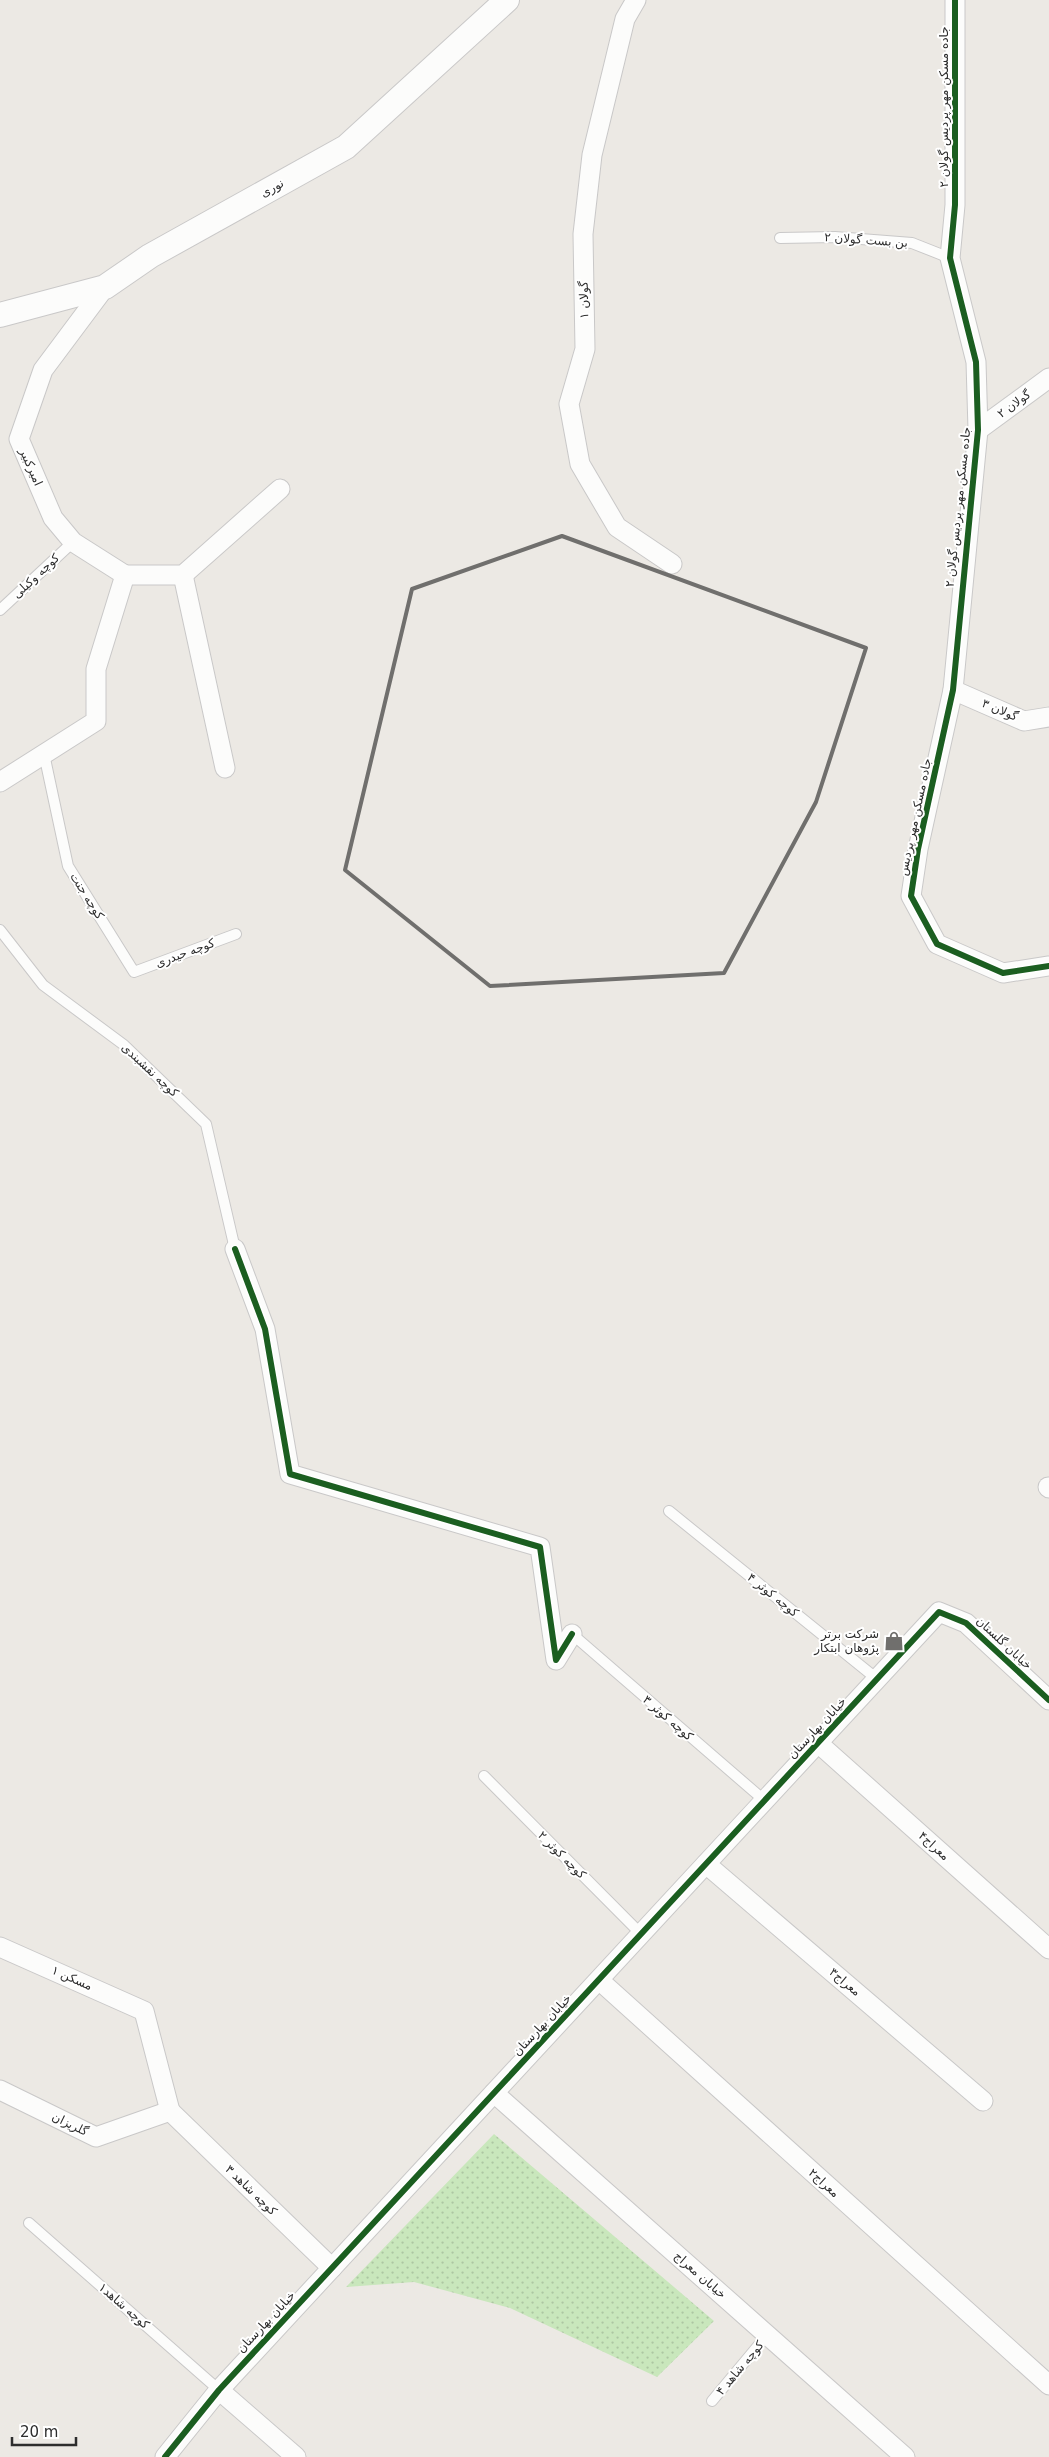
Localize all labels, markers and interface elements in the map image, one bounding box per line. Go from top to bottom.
street label: جاده مسکن مهر پردیس گولان ۲ [937,26,952,188]
street label: نوری [258,176,287,201]
street label: بن بست گولان ۲ [824,230,908,251]
street label: گولان ۱ [577,281,592,319]
street label: گولان ۲ [995,387,1034,422]
street label: جاده مسکن مهر پردیس گولان ۲ [943,426,974,588]
street label: امیرکبیر [15,445,45,488]
street label: کوچه وکیلی [10,551,63,602]
street label: گولان ۳ [979,696,1020,725]
street label: جاده مسکن مهر پردیس [896,757,935,877]
street label: کوچه جنت [66,870,107,923]
street label: کوچه حیدری [153,936,217,971]
street label: کوچه نقشبندی [118,1040,182,1101]
street label: کوچه کوثر ۴ [744,1570,802,1621]
street label: خیابان گلستان [973,1614,1035,1672]
place label: شرکت برتر پژوهان ابتکار [813,1627,879,1656]
shop icon: شرکت برتر پژوهان ابتکار [883,1630,905,1652]
street label: کوچه کوثر ۳ [639,1692,696,1744]
street label: خیابان بهارستان [785,1694,850,1762]
street label: کوچه کوثر ۲ [535,1828,589,1883]
street label: معراج۴ [915,1829,952,1864]
street label: مسکن ۱ [49,1963,95,1994]
street label: معراج۳ [826,1965,863,2000]
street label: خیابان بهارستان [510,1991,575,2059]
street label: گلریزان [49,2109,91,2140]
street label: کوچه شاهد ۳ [222,2162,280,2219]
street label: معراج۲ [805,2166,842,2201]
street label: خیابان معراج [671,2249,729,2302]
street label: کوچه شاهد۱ [95,2280,152,2333]
street label: خیابان بهارستان [234,2288,299,2356]
street label: کوچه شاهد ۴ [713,2338,768,2398]
scale bar [12,2414,76,2446]
text: 20 m [20,2423,58,2441]

